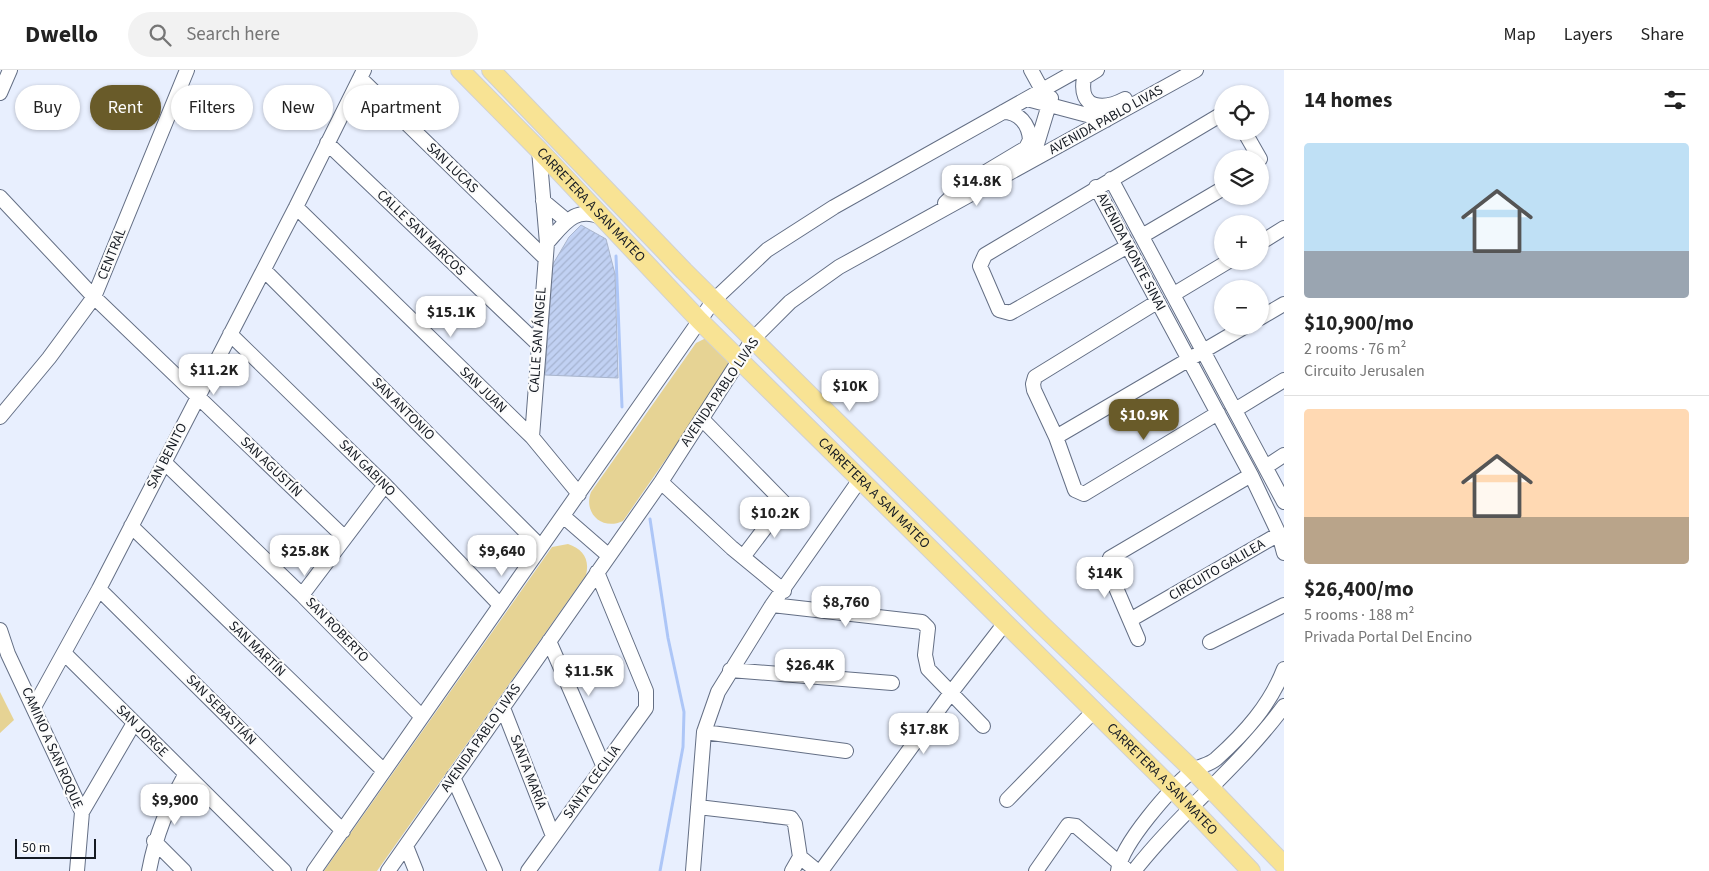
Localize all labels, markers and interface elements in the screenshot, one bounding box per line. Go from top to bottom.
search box [128,12,478,57]
text: Dwello [25,17,98,52]
icon: search [146,21,174,49]
text: Search here [186,21,280,48]
text: Map [1504,22,1536,47]
text: Layers [1564,22,1613,47]
text: Share [1641,22,1684,47]
street label: AVENIDA PABLO LIVAS [1045,80,1167,160]
chip: Buy [15,85,80,130]
chip: Rent [90,85,161,130]
chip: Filters [171,85,253,130]
chip: New [263,85,333,130]
chip: Apartment [343,85,459,130]
map controls [1214,85,1269,335]
button: locate [1214,85,1269,140]
text: 14 homes [1304,85,1392,115]
icon: filters [1661,86,1689,114]
street label: SAN LUCAS [422,138,482,198]
street label: CARRETERA A SAN MATEO [532,143,650,267]
button: layers [1214,150,1269,205]
pin: $14.8K [936,164,1018,207]
text: $14.8K [953,170,1001,192]
icon: home [1452,176,1542,266]
street label: CALLE SAN MARCOS [372,185,470,281]
street label: AVENIDA MONTE SINAI [1091,189,1171,315]
button: + [1214,215,1269,270]
street label: CENTRAL [93,225,132,283]
button: − [1214,280,1269,335]
street label: CALLE SAN ÁNGEL [524,286,552,393]
pin: $15.1K [410,296,492,338]
text: $15.1K [427,301,475,323]
text: $10,900/mo [1304,308,1414,338]
street label: AVENIDA PABLO LIVAS [676,333,764,451]
text: 2 rooms · 76 m² [1304,338,1406,360]
pin: $11.2K [173,354,255,396]
text: $11.2K [190,359,238,381]
text: Circuito Jerusalen [1304,360,1425,382]
street label: SAN JUAN [455,362,511,418]
pin: $10K [820,370,880,412]
street label: SAN ANTONIO [367,373,439,445]
text: $10K [832,375,868,397]
pin: $10.9K [1103,398,1185,441]
text: $10.9K [1120,404,1168,426]
street label: SAN BENITO [142,419,192,493]
street label: SAN AGUSTÍN [236,432,306,502]
street label: CARRETERA A SAN MATEO [813,433,935,553]
street label: SAN GABINO [334,435,400,501]
icon: home [1452,441,1542,531]
pin: $10.2K [734,496,816,539]
text: $10.2K [751,502,799,524]
pin: $25.8K [264,534,346,577]
pin: $9,640 [461,534,543,577]
street label: CIRCUITO GALILEA [1165,534,1269,606]
text: $25.8K [281,540,329,562]
text: $9,640 [478,540,526,562]
pin: $14K [1075,556,1135,599]
text: $14K [1087,562,1123,584]
text: $26,400/mo [1304,574,1414,604]
pin: $8,760 [805,586,887,628]
text: $8,760 [822,591,870,613]
street label: SAN ROBERTO [301,593,373,667]
text: 5 rooms · 188 m² [1304,604,1414,626]
street label: SAN MARTÍN [224,617,290,681]
text: Privada Portal Del Encino [1304,626,1472,648]
pin: $26.4K [769,648,851,691]
pin: $11.5K [548,654,630,697]
text: $26.4K [786,654,834,676]
text: $11.5K [565,660,613,682]
street label: SAN SEBASTIÁN [181,670,261,750]
street label: AVENIDA PABLO LIVAS [436,680,526,796]
street label: CAMINO A SAN ROQUE [16,684,88,812]
street label: SAN JORGE [111,700,173,762]
pin: $17.8K [883,712,965,755]
text: $17.8K [900,718,948,740]
street label: CARRETERA A SAN MATEO [1102,719,1222,840]
street label: SANTA MARÍA [505,732,552,813]
street label: SANTA CECILIA [558,741,626,823]
pin: $9,900 [134,784,216,826]
text: $9,900 [151,789,199,811]
scale bar [15,836,96,859]
text: 50 m [22,838,50,858]

